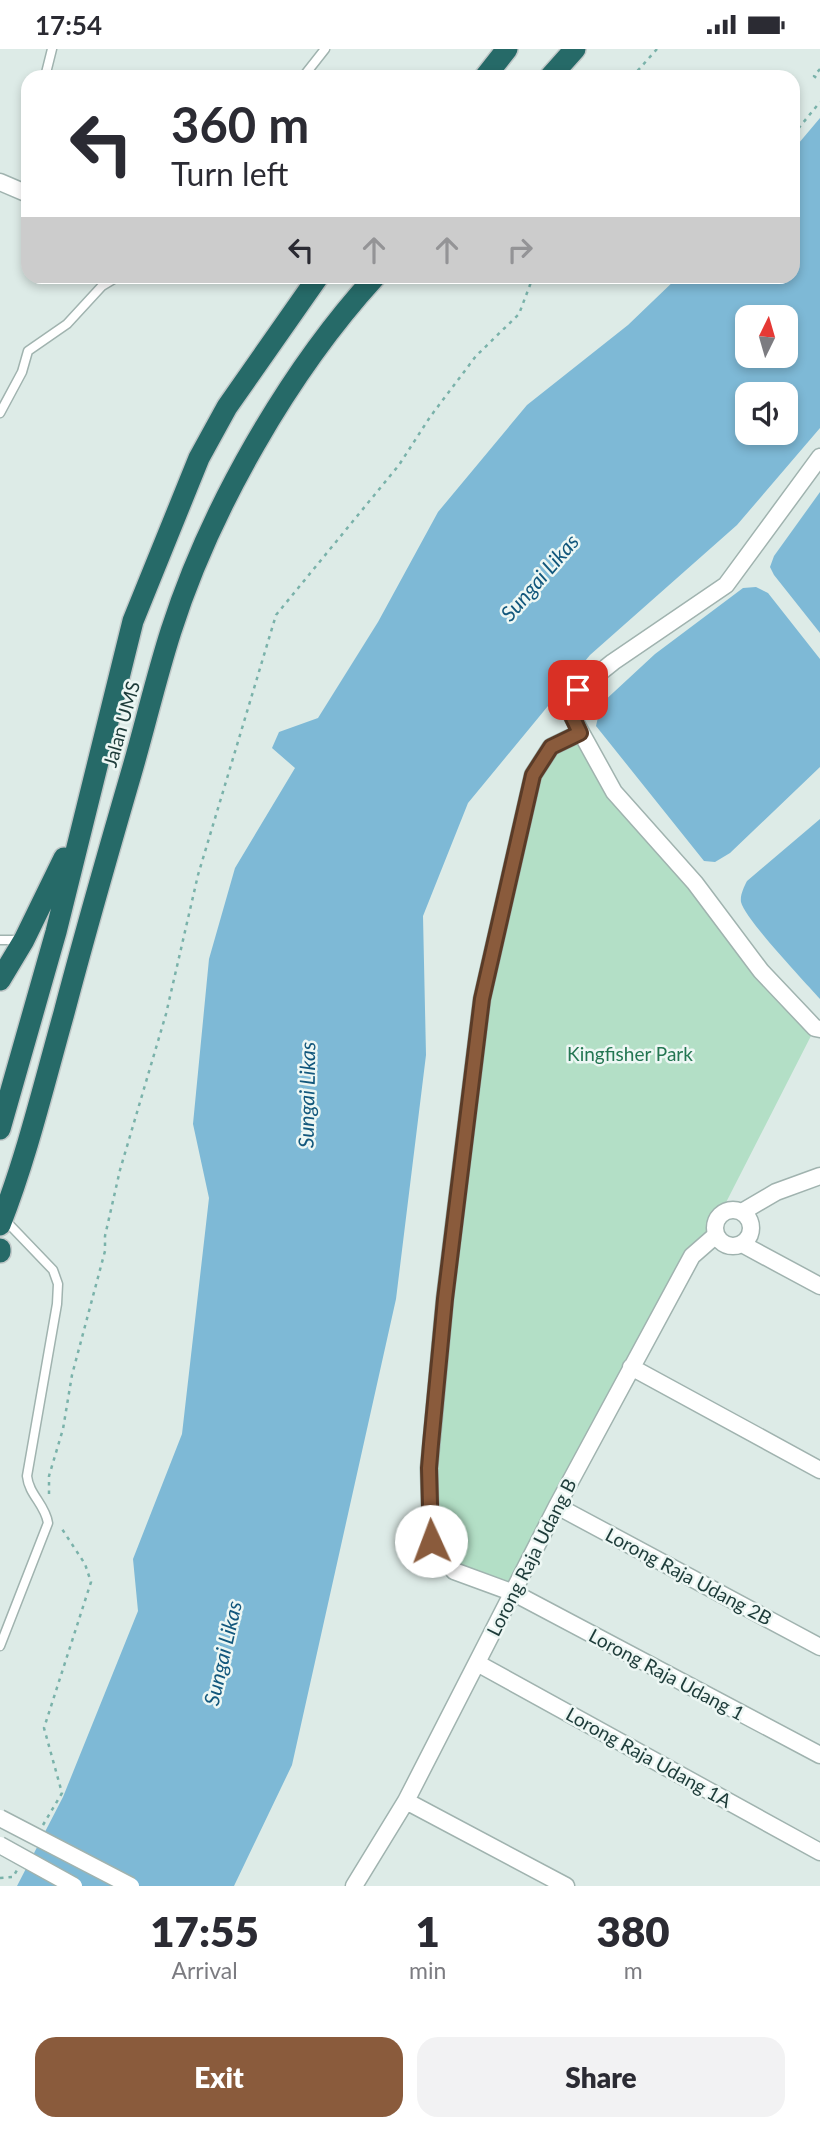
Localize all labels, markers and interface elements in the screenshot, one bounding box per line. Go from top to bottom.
text: 17:54 [35,9,102,41]
text: 360 m [171,95,309,153]
icon: left [56,98,147,189]
text: Turn left [171,154,288,193]
icon: left [282,231,320,269]
icon: ahead [355,231,393,269]
icon: ahead [428,231,466,269]
icon: right [501,231,539,269]
north arrow [735,305,798,367]
map controls [735,305,798,445]
button: sound [735,382,798,445]
water label: Sungai Likas [495,529,583,625]
pin [548,660,608,720]
icon: arrive [559,671,597,709]
street label: Jalan UMS [98,678,144,770]
water label: Sungai Likas [293,1042,319,1148]
park label: Kingfisher Park [567,1042,693,1065]
street label: Lorong Raja Udang B [481,1474,581,1640]
position arrow [394,1504,468,1578]
street label: Lorong Raja Udang 2B [602,1522,776,1630]
water label: Sungai Likas [198,1598,246,1708]
street label: Lorong Raja Udang 1 [585,1623,749,1725]
street label: Lorong Raja Udang 1A [562,1702,736,1812]
text: 17:55 [150,1906,259,1956]
text: 1 [416,1906,440,1956]
text: 380 [597,1906,670,1956]
text: Arrival [171,1956,238,1984]
text: min [409,1956,446,1984]
text: m [624,1956,643,1984]
button: Exit [35,2037,403,2117]
button: Share [417,2037,785,2117]

